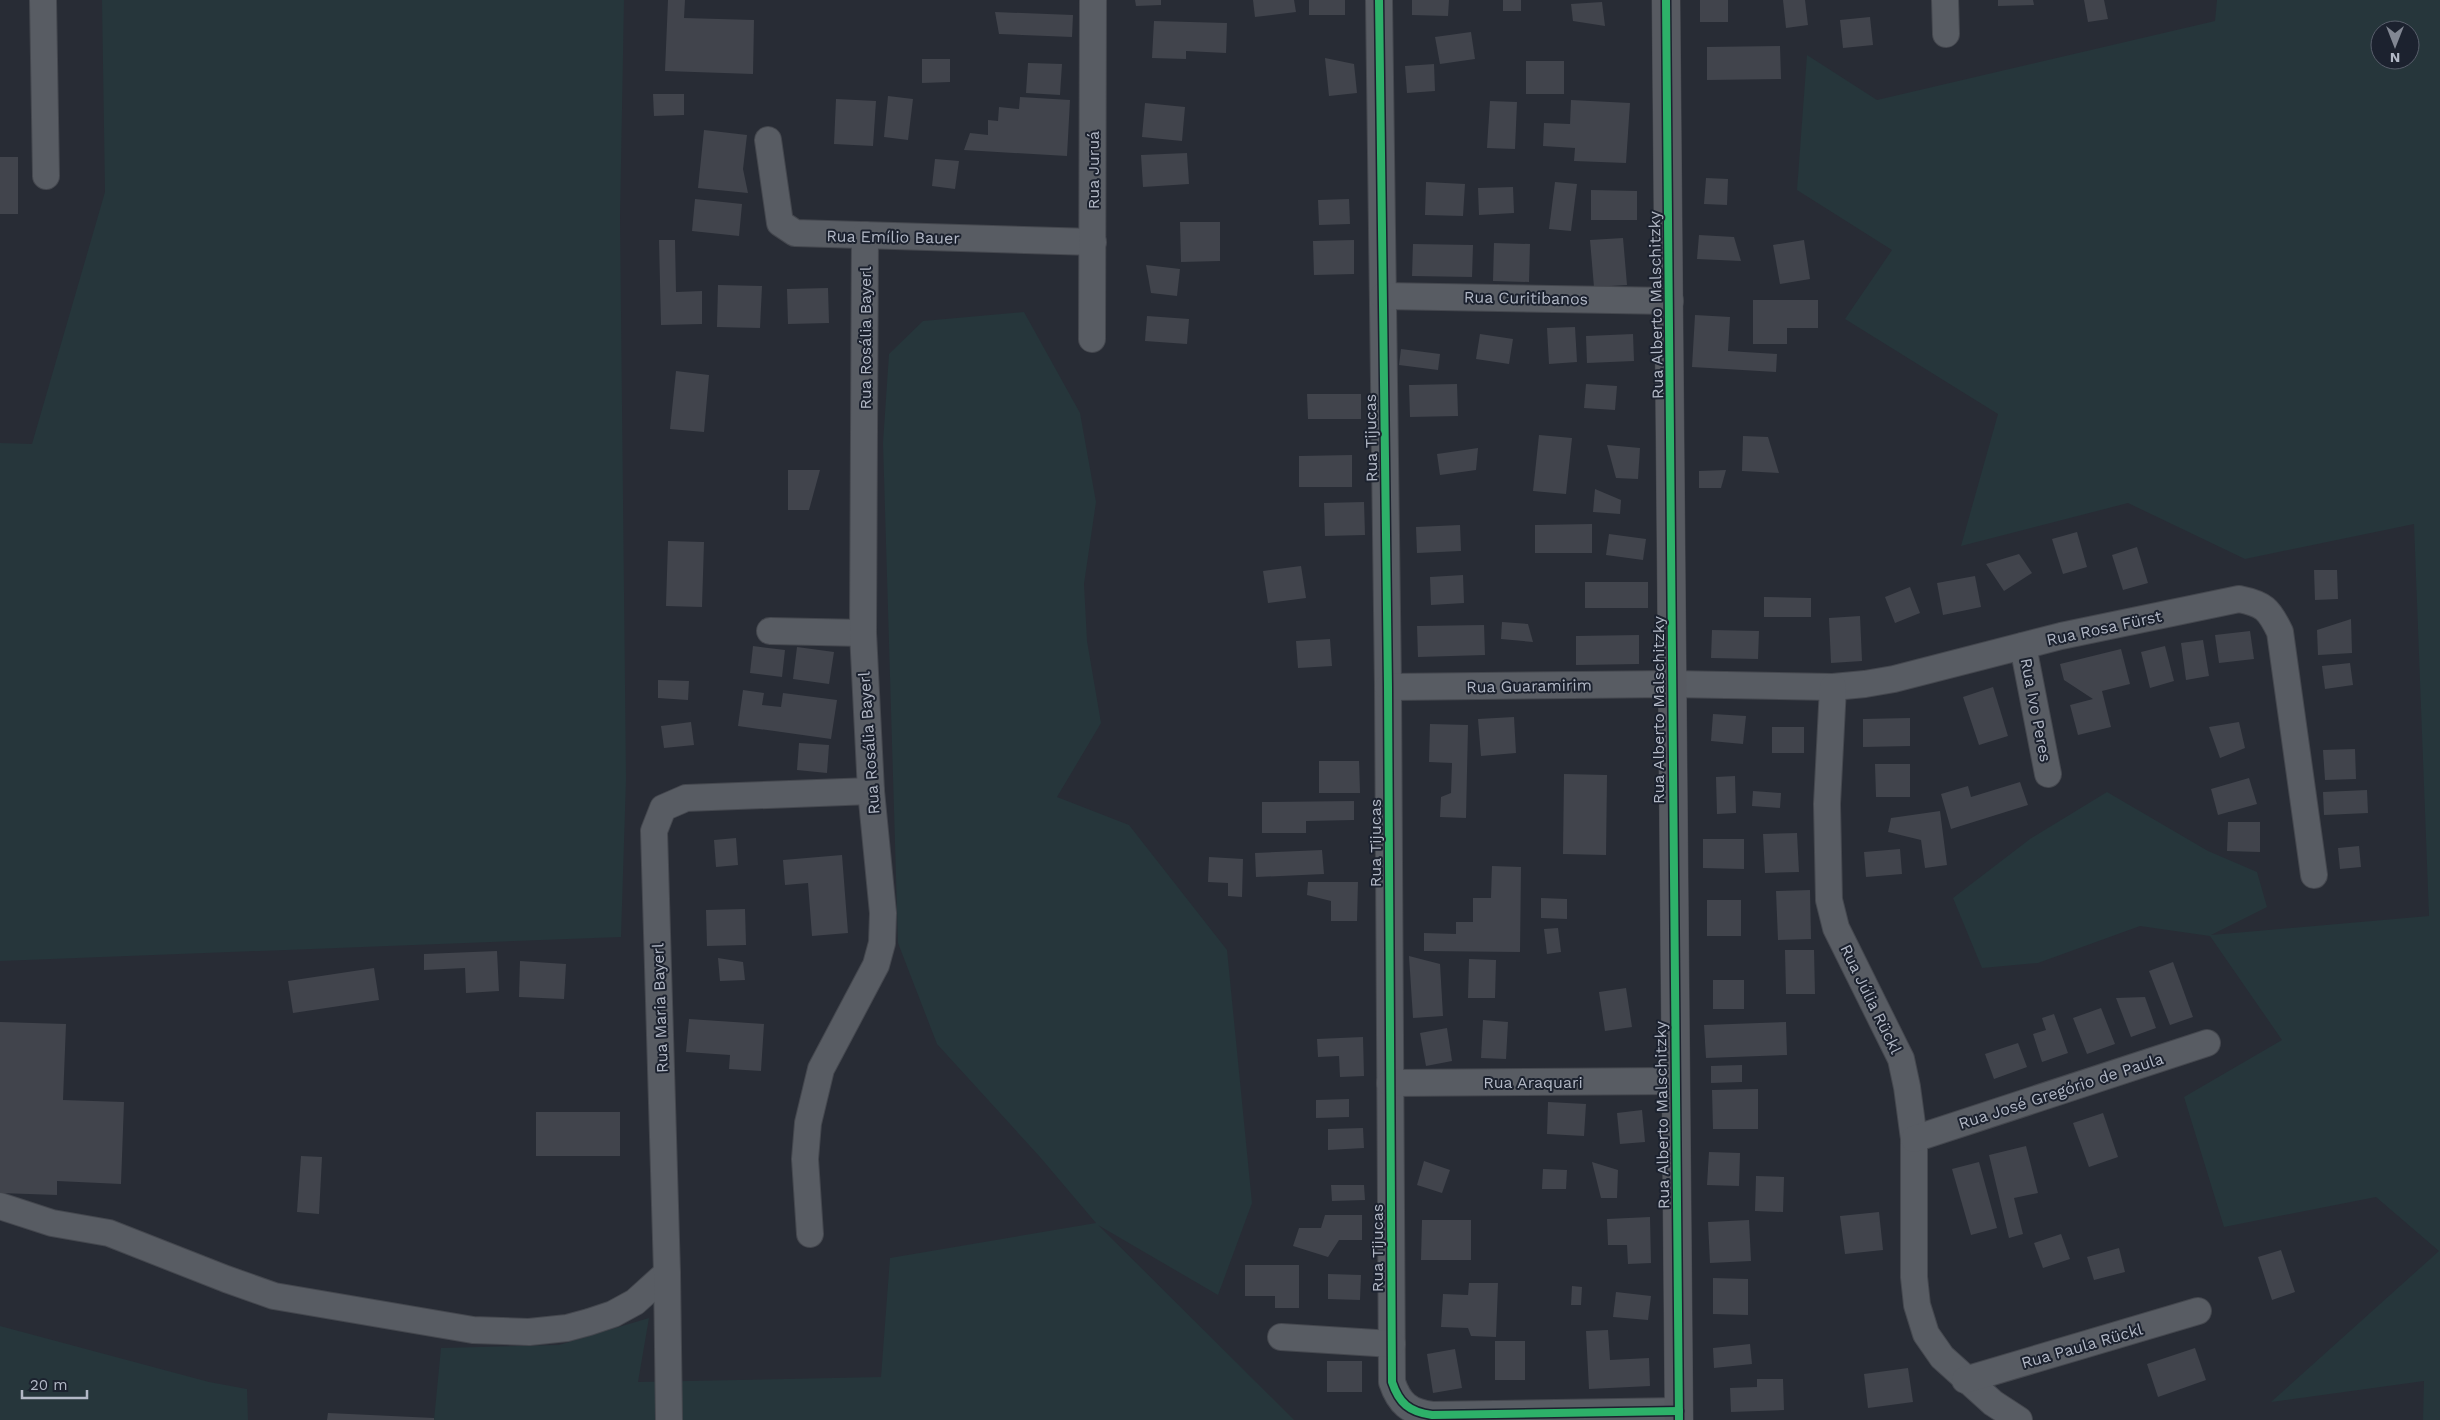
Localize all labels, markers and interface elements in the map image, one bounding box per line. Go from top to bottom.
north arrow [2370,20,2420,70]
text: N [2390,50,2400,66]
street label: Rua Juruá [1084,131,1103,209]
street label: Rua Alberto Malschitzky [1645,210,1667,399]
street label: Rua Emílio Bauer [826,226,960,248]
street label: Rua Rosália Bayerl [856,266,875,410]
street label: Rua Curitibanos [1464,287,1588,309]
street label: Rua Tijucas [1361,394,1381,482]
street label: Rua Rosa Fürst [2045,606,2164,649]
street label: Rua Alberto Malschitzky [1649,615,1668,804]
street label: Rua Ivo Peres [2017,656,2055,764]
street label: Rua Rosália Bayerl [855,671,883,815]
street label: Rua Guaramirim [1466,675,1592,697]
street label: Rua Tijucas [1366,799,1385,887]
street label: Rua Júlia Rückl [1836,941,1906,1057]
street label: Rua Maria Bayerl [648,943,672,1073]
street label: Rua Alberto Malschitzky [1651,1020,1673,1209]
street label: Rua José Gregório de Paula [1956,1049,2166,1133]
street label: Rua Araquari [1483,1073,1583,1092]
street label: Rua Tijucas [1368,1204,1387,1292]
street label: Rua Paula Rückl [2019,1320,2145,1372]
scale bar [22,1368,88,1400]
text: 20 m [30,1376,68,1394]

